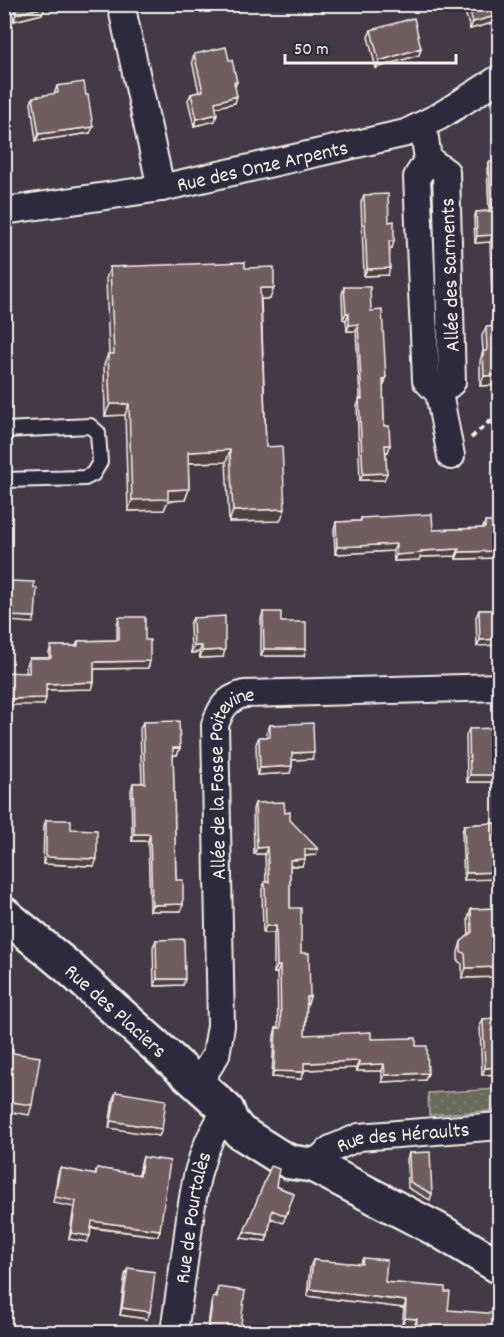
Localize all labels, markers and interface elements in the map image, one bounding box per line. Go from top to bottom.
scale bar [285,27,456,65]
text: 50 m [294,38,329,63]
street label: Rue des Onze Arpents [174,134,351,202]
street label: Allée des Sarments [434,197,470,352]
street label: Allée de la Fosse Poitevine [203,682,255,880]
street label: Rue des Placiers [56,958,172,1067]
street label: Rue des Héraults [333,1116,471,1163]
street label: Rue de Pourtalès [169,1148,221,1286]

